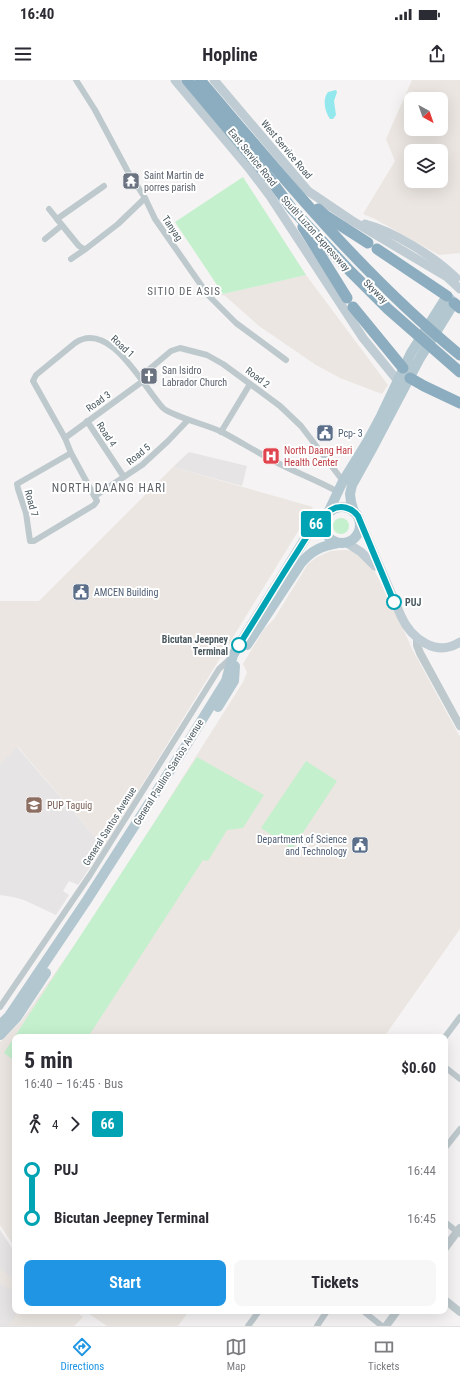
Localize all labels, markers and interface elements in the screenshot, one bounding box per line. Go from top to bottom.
text: 16:40 [20,5,54,23]
icon: menu [12,43,34,65]
icon: share [426,43,448,65]
text: Hopline [202,44,258,65]
north arrow [404,92,448,136]
map controls [404,92,448,188]
street label: West Service Road [259,118,314,181]
street label: East Service Road [226,126,279,188]
button: layers [404,144,448,188]
place label: Saint Martin de porres parish [144,170,204,193]
temple icon: Saint Martin de porres parish [121,171,141,191]
street label: South Luzon Expressway [279,193,352,273]
street label: Tanyag [160,214,185,243]
street label: Skyway [361,277,390,306]
district label: SITIO DE ASIS [147,285,221,298]
street label: Road 1 [109,333,136,360]
place label: San Isidro Labrador Church [162,365,227,388]
street label: Road 2 [243,365,272,390]
church icon: San Isidro Labrador Church [139,366,159,386]
street label: Road 3 [84,389,113,414]
street label: Road 4 [95,420,119,449]
public building icon: Pcp- 3 [315,423,335,443]
place label: Pcp- 3 [338,428,363,439]
street label: Road 5 [124,441,152,467]
place label: North Daang Hari Health Center [284,445,352,468]
hospital icon: North Daang Hari Health Center [261,446,281,466]
district label: NORTH DAANG HARI [52,481,166,495]
street label: Road 7 [23,489,40,518]
line badge: 66 [298,511,334,537]
text: 66 [309,516,323,532]
public building icon: AMCEN Building [71,582,91,602]
place label: AMCEN Building [94,587,158,598]
marker: PUJ [386,594,402,610]
place label: PUJ [405,597,421,608]
place label: Bicutan Jeepney Terminal [162,634,229,657]
marker: Bicutan Jeepney Terminal [231,637,247,653]
street label: General Paulino Santos Avenue [131,717,206,827]
street label: General Santos Avenue [81,785,138,868]
school or university icon: PUP Taguig [24,795,44,815]
place label: PUP Taguig [47,800,92,811]
place label: Department of Science and Technology [257,834,347,857]
public building icon: Department of Science and Technology [350,835,370,855]
text: 5 min [24,1048,73,1073]
text: $0.60 [401,1059,436,1077]
text: 16:40 – 16:45 · Bus [24,1076,123,1091]
icon: walk [24,1113,46,1135]
icon: forward [64,1113,86,1135]
text: 66 [100,1116,115,1132]
text: 4 [52,1117,58,1132]
text: PUJ [54,1161,78,1179]
text: 16:44 [407,1163,436,1178]
text: Bicutan Jeepney Terminal [54,1209,209,1227]
text: 16:45 [407,1211,436,1226]
button: Start [24,1260,226,1306]
button: Tickets [234,1260,436,1306]
tab: Directions [60,1336,104,1373]
tab: Map [225,1336,247,1373]
tab: Tickets [368,1336,400,1373]

